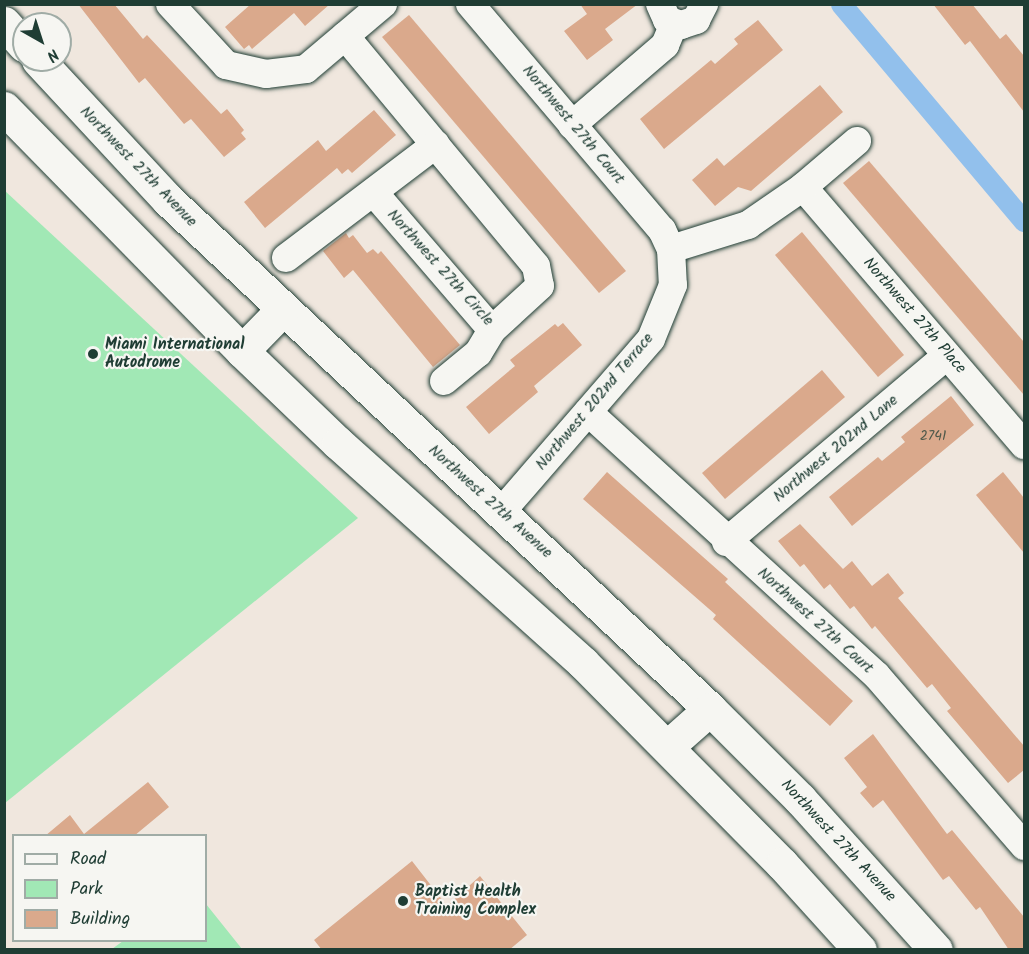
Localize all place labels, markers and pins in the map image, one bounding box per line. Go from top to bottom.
place label: Miami International Autodrome [105,335,244,373]
marker: Miami International Autodrome [86,347,100,361]
place label: Baptist Health Training Complex [415,882,536,920]
marker: Baptist Health Training Complex [396,894,410,908]

